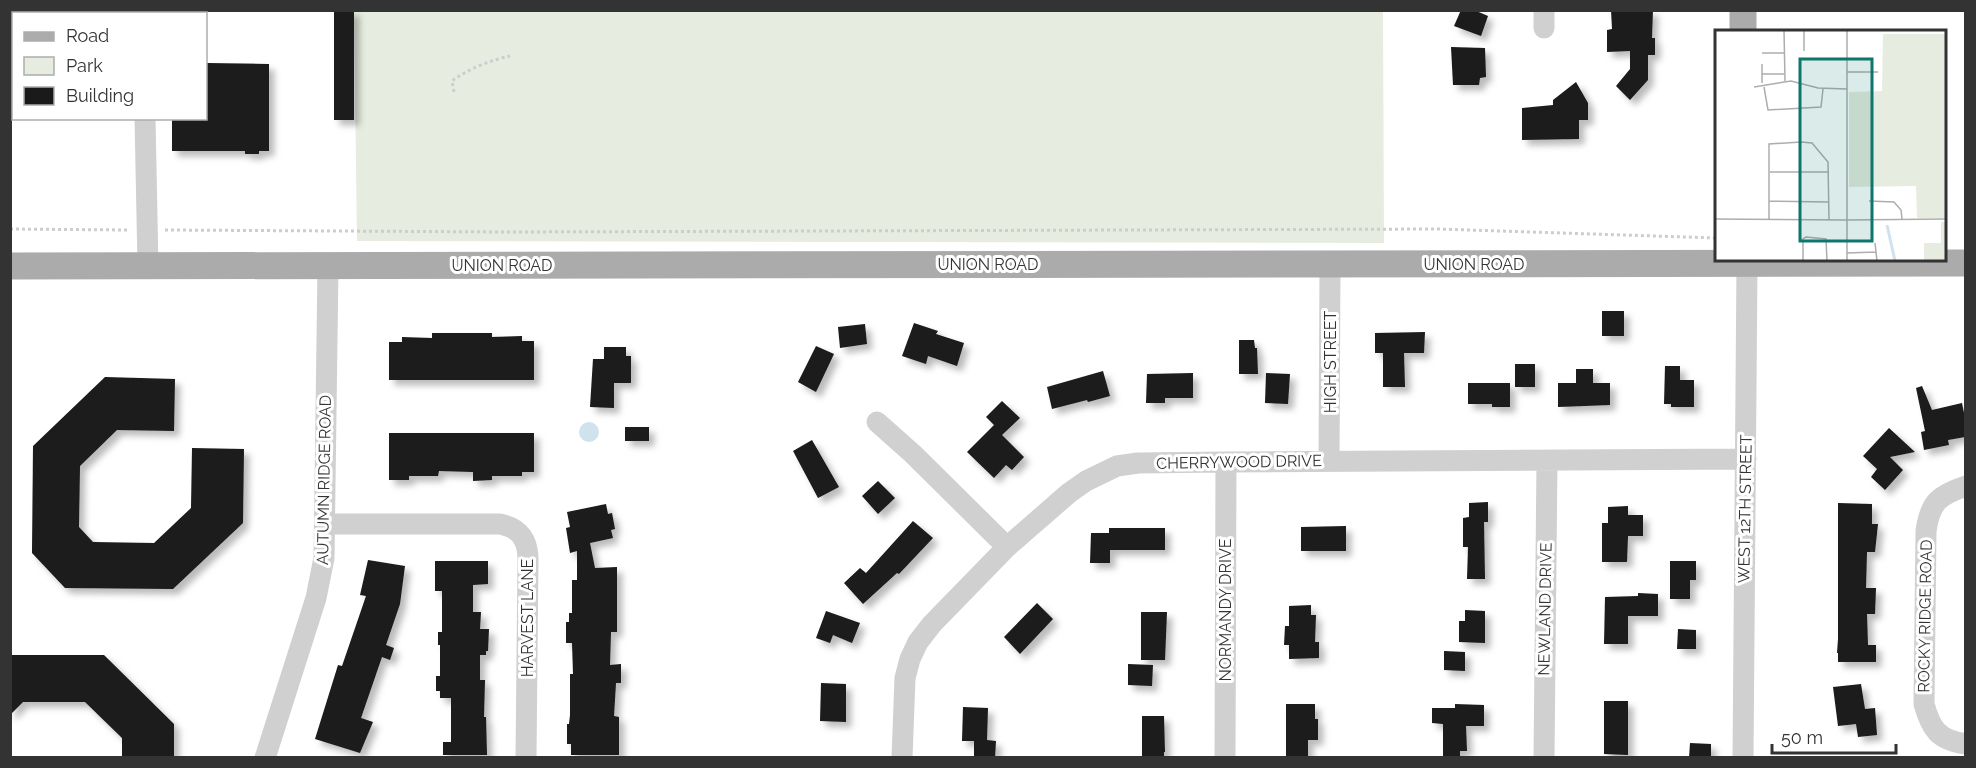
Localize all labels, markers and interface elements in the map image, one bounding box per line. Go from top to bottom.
legend [12,12,207,120]
text: Road [66,25,109,46]
inset map [1715,30,1946,261]
text: Park [66,55,103,76]
text: Building [66,85,134,106]
street label: UNION ROAD [937,255,1039,274]
street label: UNION ROAD [1423,255,1525,274]
street label: UNION ROAD [451,256,553,275]
street label: HIGH STREET [1321,311,1340,413]
street label: AUTUMN RIDGE ROAD [313,395,335,565]
street label: WEST 12TH STREET [1734,434,1756,583]
street label: CHERRYWOOD DRIVE [1156,451,1322,473]
street label: NORMANDY DRIVE [1216,538,1235,682]
street label: ROCKY RIDGE ROAD [1914,539,1936,693]
street label: NEWLAND DRIVE [1534,542,1556,676]
street label: HARVEST LANE [518,558,537,677]
scale bar [1772,717,1896,755]
text: 50 m [1781,727,1823,748]

